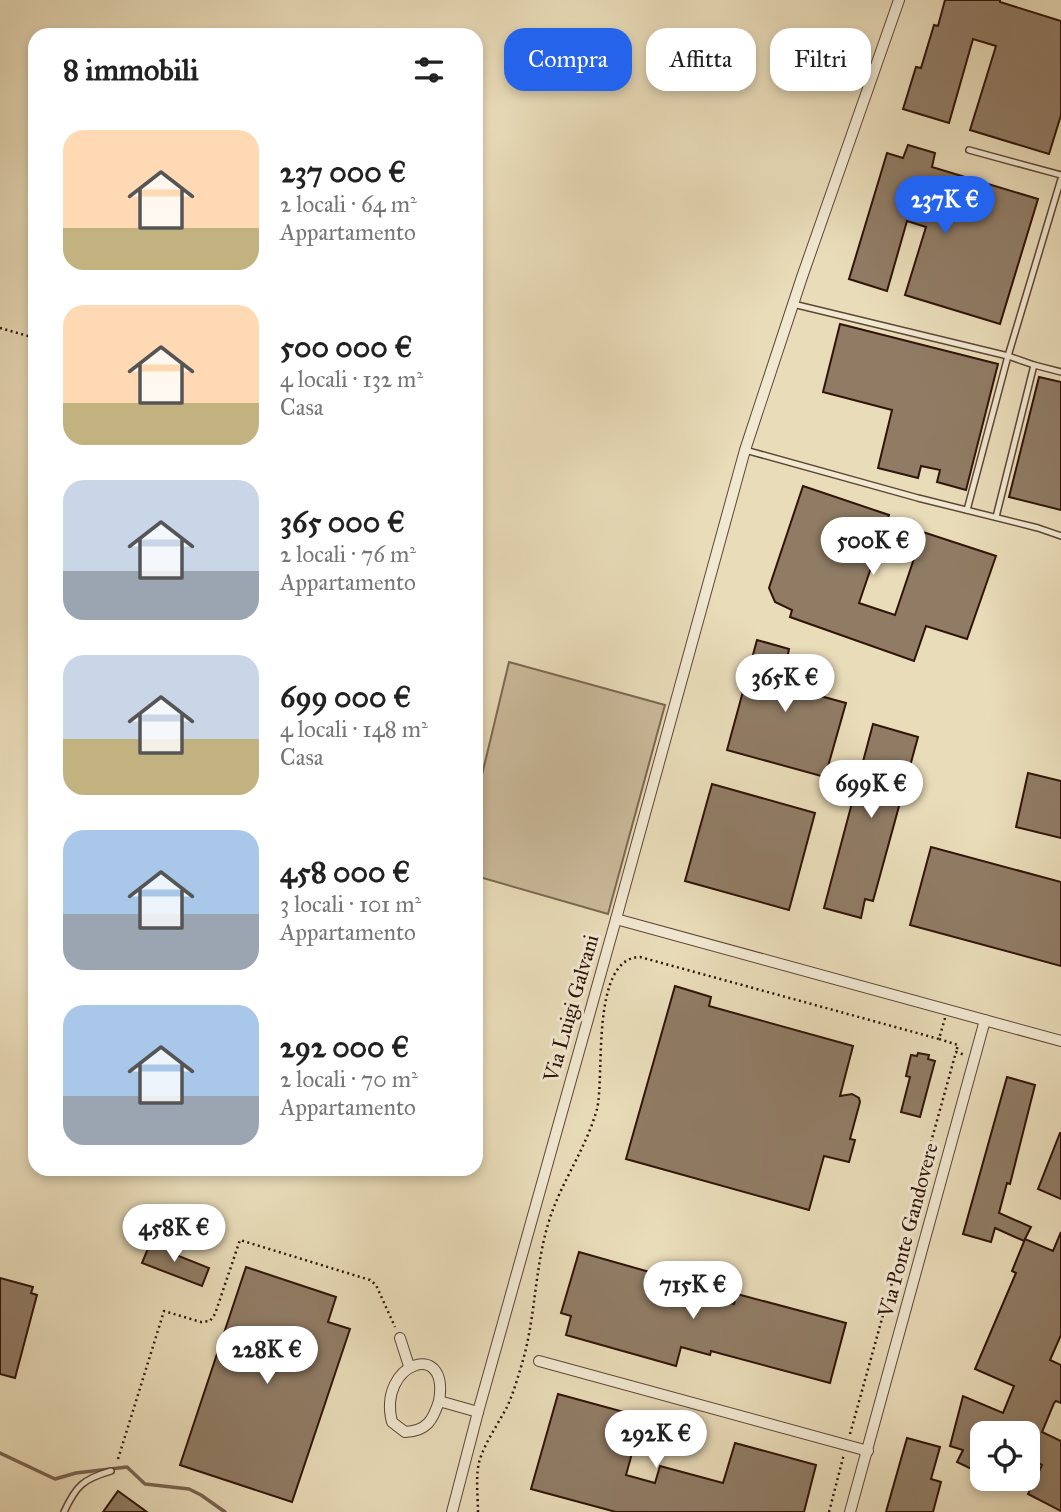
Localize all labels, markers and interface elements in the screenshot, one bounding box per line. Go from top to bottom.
chip: Compra [504,28,632,91]
chip: Affitta [646,28,756,91]
chip: Filtri [770,28,871,91]
icon: filters [410,51,448,89]
text: 8 immobili [63,52,198,88]
text: 237 000 € [280,154,406,190]
icon: home [119,158,203,242]
pin: 237K € [888,176,1002,236]
text: 237K € [911,185,979,213]
text: 2 locali · 64 m² [280,190,417,218]
text: Appartamento [280,218,416,246]
text: 500 000 € [280,329,412,365]
icon: home [119,333,203,417]
text: 4 locali · 132 m² [280,365,423,393]
text: Casa [280,393,324,421]
text: 365 000 € [280,504,405,540]
icon: home [119,508,203,592]
pin: 500K € [816,518,930,577]
text: 500K € [837,526,909,554]
text: 2 locali · 76 m² [280,540,416,568]
text: Appartamento [280,568,416,596]
pin: 365K € [728,654,842,714]
text: 365K € [752,663,818,691]
text: 699 000 € [280,679,411,715]
icon: home [119,683,203,767]
text: 4 locali · 148 m² [280,715,428,743]
text: Casa [280,743,324,771]
pin: 699K € [814,760,928,820]
text: 699K € [835,769,907,797]
text: 458 000 € [280,854,410,890]
icon: home [119,858,203,942]
text: 3 locali · 101 m² [280,890,421,918]
text: Appartamento [280,918,416,946]
street label: Via Luigi Galvani [537,931,605,1086]
text: 292 000 € [280,1029,409,1065]
icon: home [119,1033,203,1117]
text: 2 locali · 70 m² [280,1065,418,1093]
text: Appartamento [280,1093,416,1121]
street label: Via Ponte Gandovere [872,1140,944,1321]
pin: 458K € [117,1204,231,1264]
text: 458K € [139,1213,209,1241]
pin: 715K € [636,1262,750,1321]
text: 715K € [659,1270,727,1298]
pin: 228K € [210,1326,324,1386]
text: 228K € [232,1335,302,1363]
pin: 292K € [599,1410,713,1470]
text: 292K € [621,1419,691,1447]
map controls [970,1421,1040,1491]
button: locate [970,1421,1040,1491]

